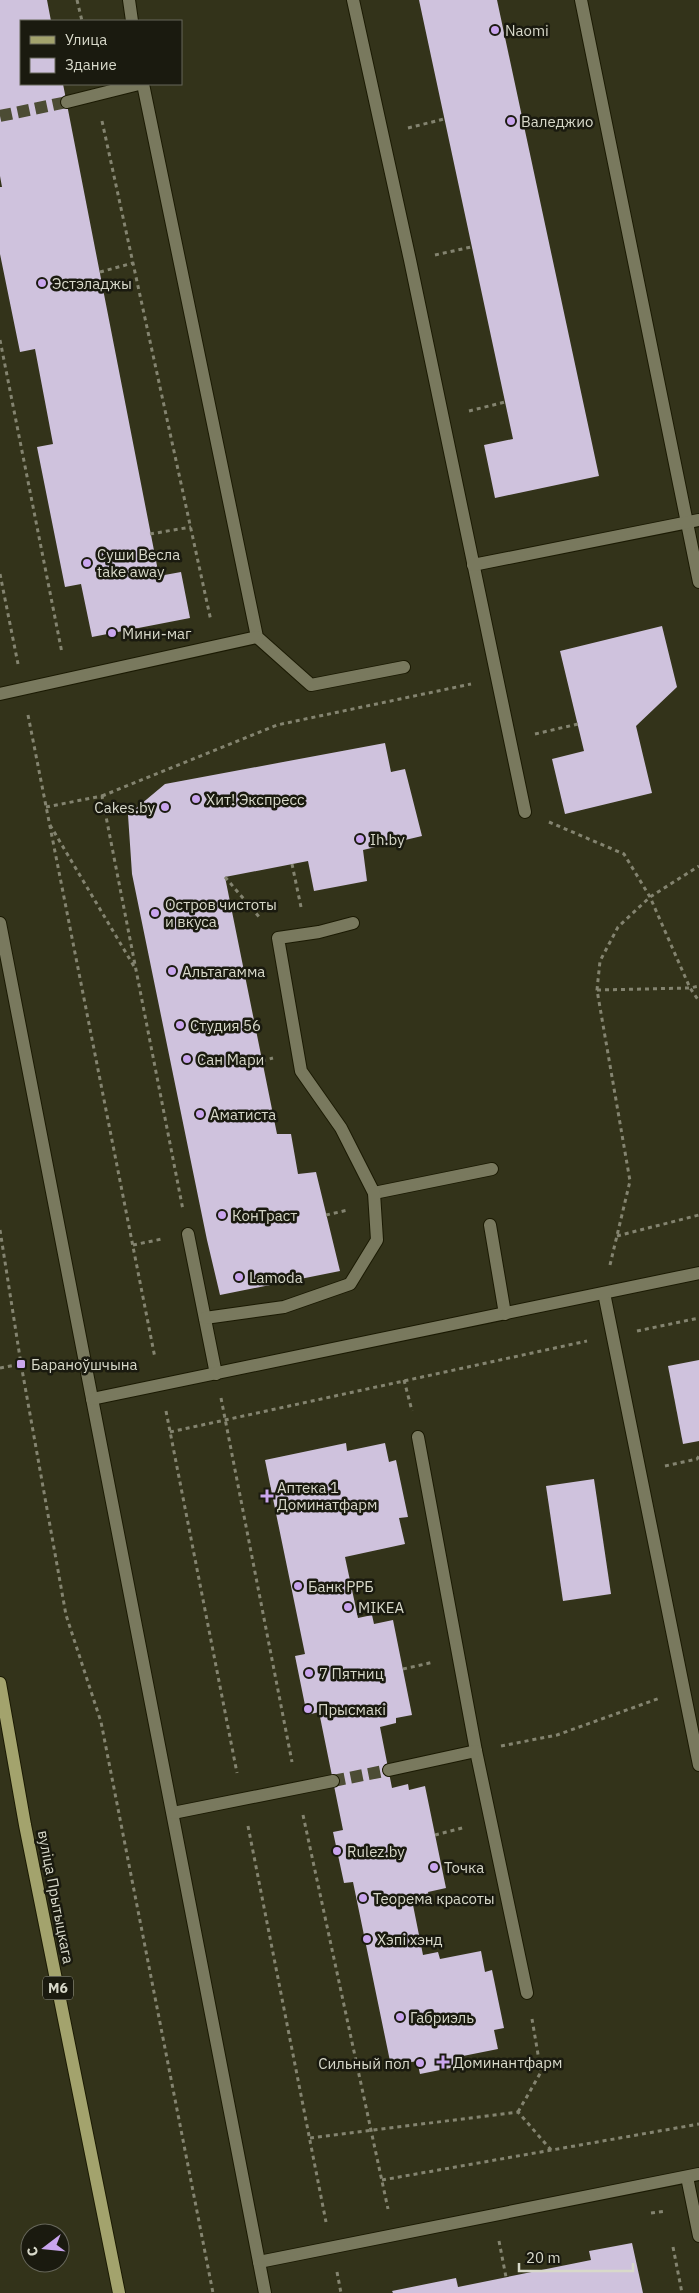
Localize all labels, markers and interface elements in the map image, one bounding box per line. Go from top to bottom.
legend [20,20,182,85]
place label: Naomi [505,21,549,40]
marker: Naomi [489,24,501,36]
text: Улица [65,30,107,49]
text: Здание [65,55,117,74]
place label: Валеджио [521,112,593,131]
marker: Валеджио [505,115,517,127]
place label: Эстэладжы [52,274,132,293]
marker: Эстэладжы [36,277,48,289]
place label: Суши Весла take away [97,545,180,581]
marker: Суши Весла take away [81,557,93,569]
place label: Мини-маг [122,624,192,643]
marker: Мини-маг [106,627,118,639]
place label: Хит! Экспресс [206,790,305,809]
marker: Хит! Экспресс [190,793,202,805]
place label: Cakes.by [94,798,156,817]
marker: Cakes.by [159,801,171,813]
place label: Ih.by [370,830,405,849]
marker: Ih.by [354,833,366,845]
place label: Остров чистоты и вкуса [165,895,277,931]
marker: Остров чистоты и вкуса [149,907,161,919]
place label: Альтагамма [182,962,265,981]
marker: Альтагамма [166,965,178,977]
place label: Студия 56 [190,1016,261,1035]
marker: Студия 56 [174,1019,186,1031]
place label: Сан Мари [197,1050,264,1069]
marker: Сан Мари [181,1053,193,1065]
place label: Аматиста [210,1105,276,1124]
marker: Аматиста [194,1108,206,1120]
place label: КонТраст [232,1206,297,1225]
marker: КонТраст [216,1209,228,1221]
place label: Lamoda [249,1268,303,1287]
marker: Lamoda [233,1271,245,1283]
place label: Бараноўшчына [31,1355,138,1374]
marker: Бараноўшчына [15,1358,27,1370]
place label: Аптека 1 Доминатфарм [277,1478,377,1514]
marker: Аптека 1 Доминатфарм [261,1490,273,1502]
place label: Банк РРБ [308,1577,374,1596]
marker: Банк РРБ [292,1580,304,1592]
place label: MIKEA [358,1598,404,1617]
marker: MIKEA [342,1601,354,1613]
place label: 7 Пятниц [319,1664,384,1683]
marker: 7 Пятниц [303,1667,315,1679]
place label: Прысмакі [318,1700,386,1719]
marker: Прысмакі [302,1703,314,1715]
street label: вуліца Прытыцкага [34,1829,78,1965]
place label: Rulez.by [347,1842,405,1861]
marker: Rulez.by [331,1845,343,1857]
place label: Точка [444,1858,484,1877]
marker: Точка [428,1861,440,1873]
place label: Теорема красоты [373,1889,495,1908]
marker: Теорема красоты [357,1892,369,1904]
place label: Хэпі хэнд [377,1930,443,1949]
marker: Хэпі хэнд [361,1933,373,1945]
road number: М6 [43,1976,73,2000]
place label: Габриэль [410,2008,474,2027]
marker: Габриэль [394,2011,406,2023]
place label: Доминантфарм [453,2053,562,2072]
place label: Сильный пол [318,2054,410,2073]
marker: Доминантфарм [437,2056,449,2068]
marker: Сильный пол [414,2057,426,2069]
north arrow [20,2223,70,2273]
scale bar [519,2240,633,2272]
text: С [23,2245,42,2258]
text: 20 m [526,2248,561,2267]

